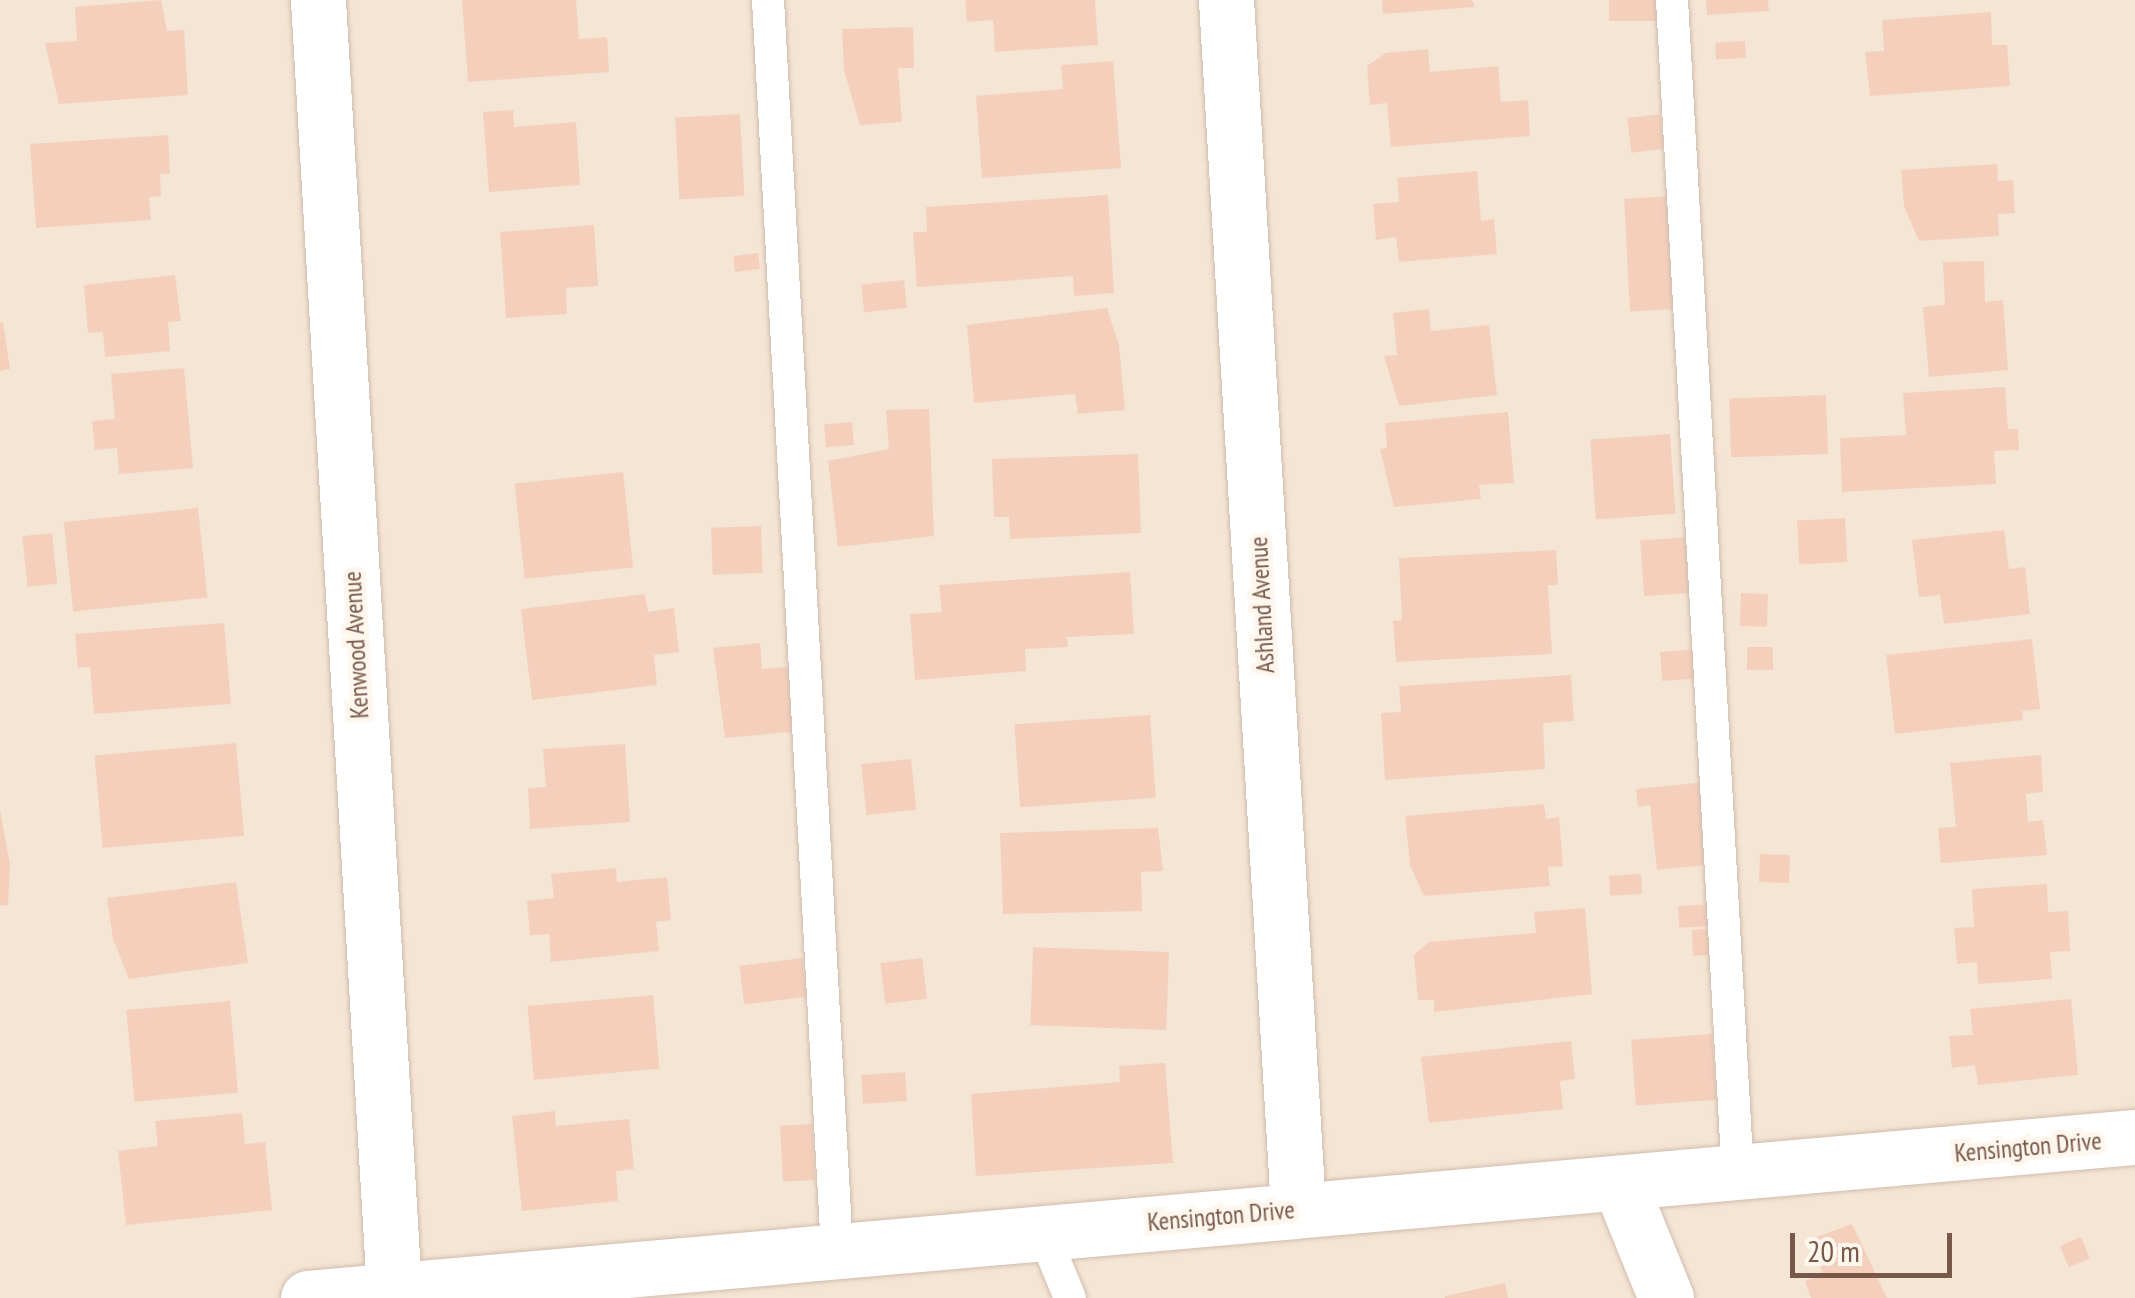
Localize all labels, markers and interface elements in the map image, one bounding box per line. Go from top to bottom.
street label: Ashland Avenue [1243,536,1281,674]
street label: Kenwood Avenue [337,570,375,720]
street label: Kensington Drive [1953,1126,2103,1168]
street label: Kensington Drive [1146,1195,1296,1237]
scale bar [1795,1213,1958,1275]
text: 20 m [1807,1231,1860,1270]

